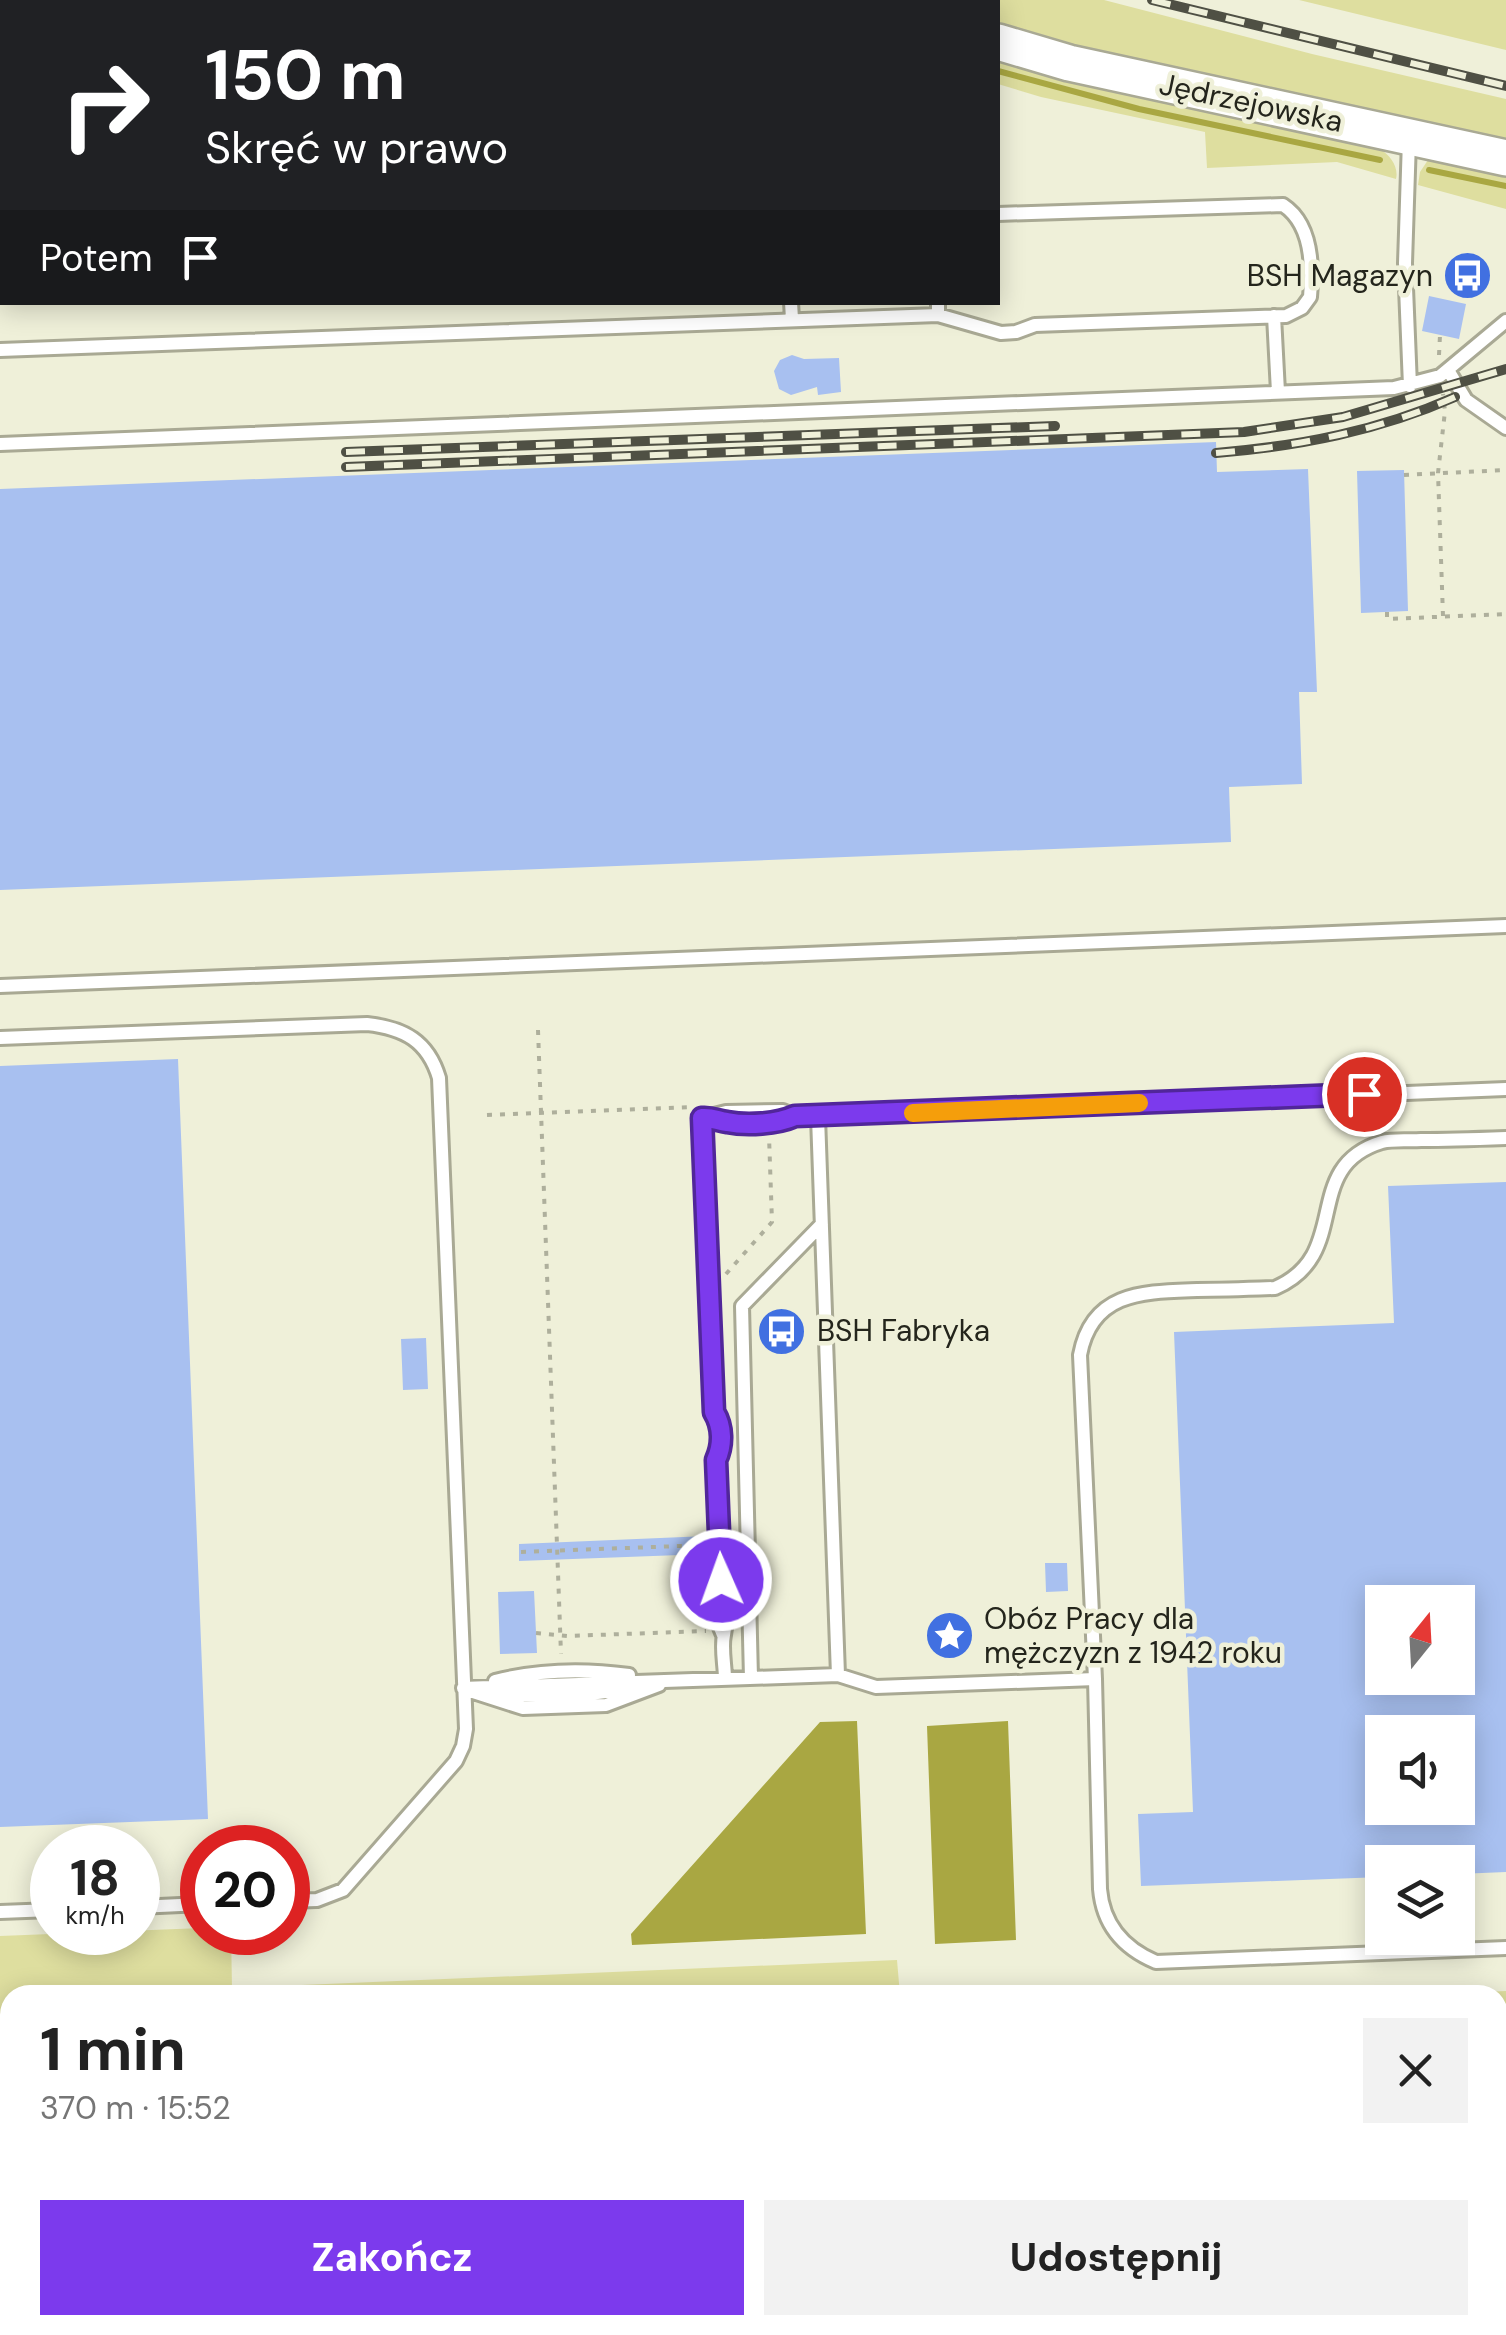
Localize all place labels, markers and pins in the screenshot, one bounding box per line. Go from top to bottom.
bus stop icon: BSH Magazyn [1442,250,1494,302]
place label: BSH Magazyn [1247,256,1433,295]
pin [1322,1052,1407,1137]
bus stop icon: BSH Fabryka [756,1305,808,1357]
place label: BSH Fabryka [817,1311,990,1350]
place label: Obóz Pracy dla mężczyzn z 1942 roku [984,1599,1282,1672]
place icon: Obóz Pracy dla mężczyzn z 1942 roku [923,1610,975,1662]

